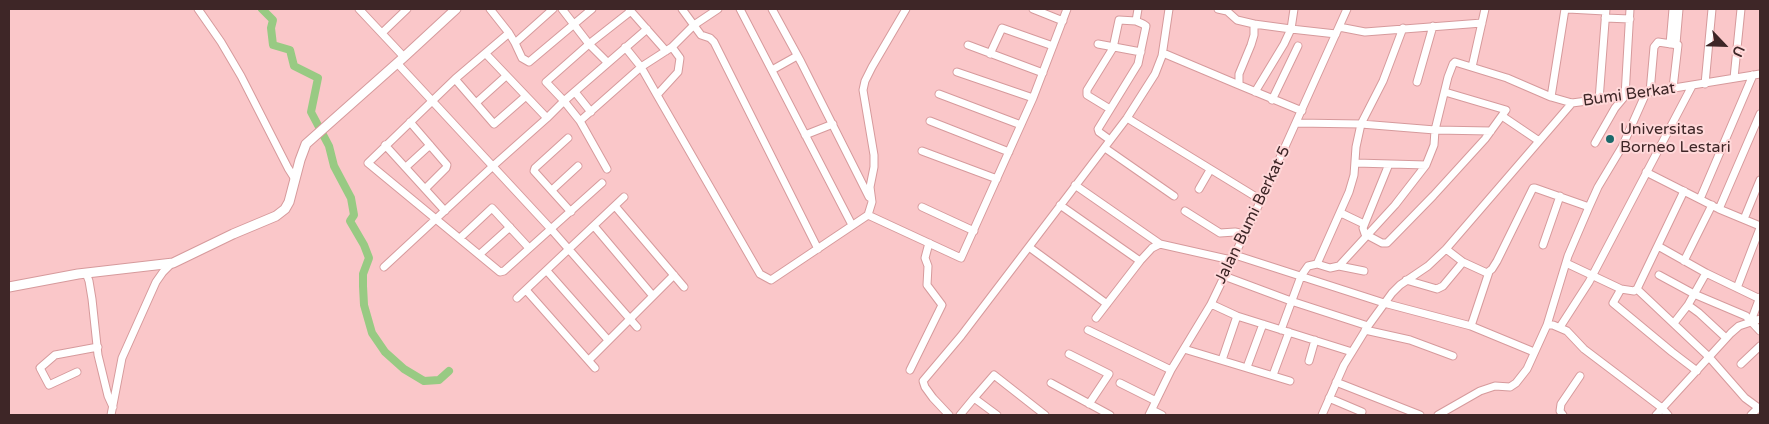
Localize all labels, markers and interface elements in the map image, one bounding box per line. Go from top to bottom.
north arrow [1699,20,1749,70]
text: U [1728,43,1748,60]
street label: Bumi Berkat [1582,79,1676,111]
place label: Universitas Borneo Lestari [1620,120,1731,158]
marker: Universitas Borneo Lestari [1604,133,1616,145]
street label: Jalan Bumi Berkat 5 [1211,143,1295,287]

